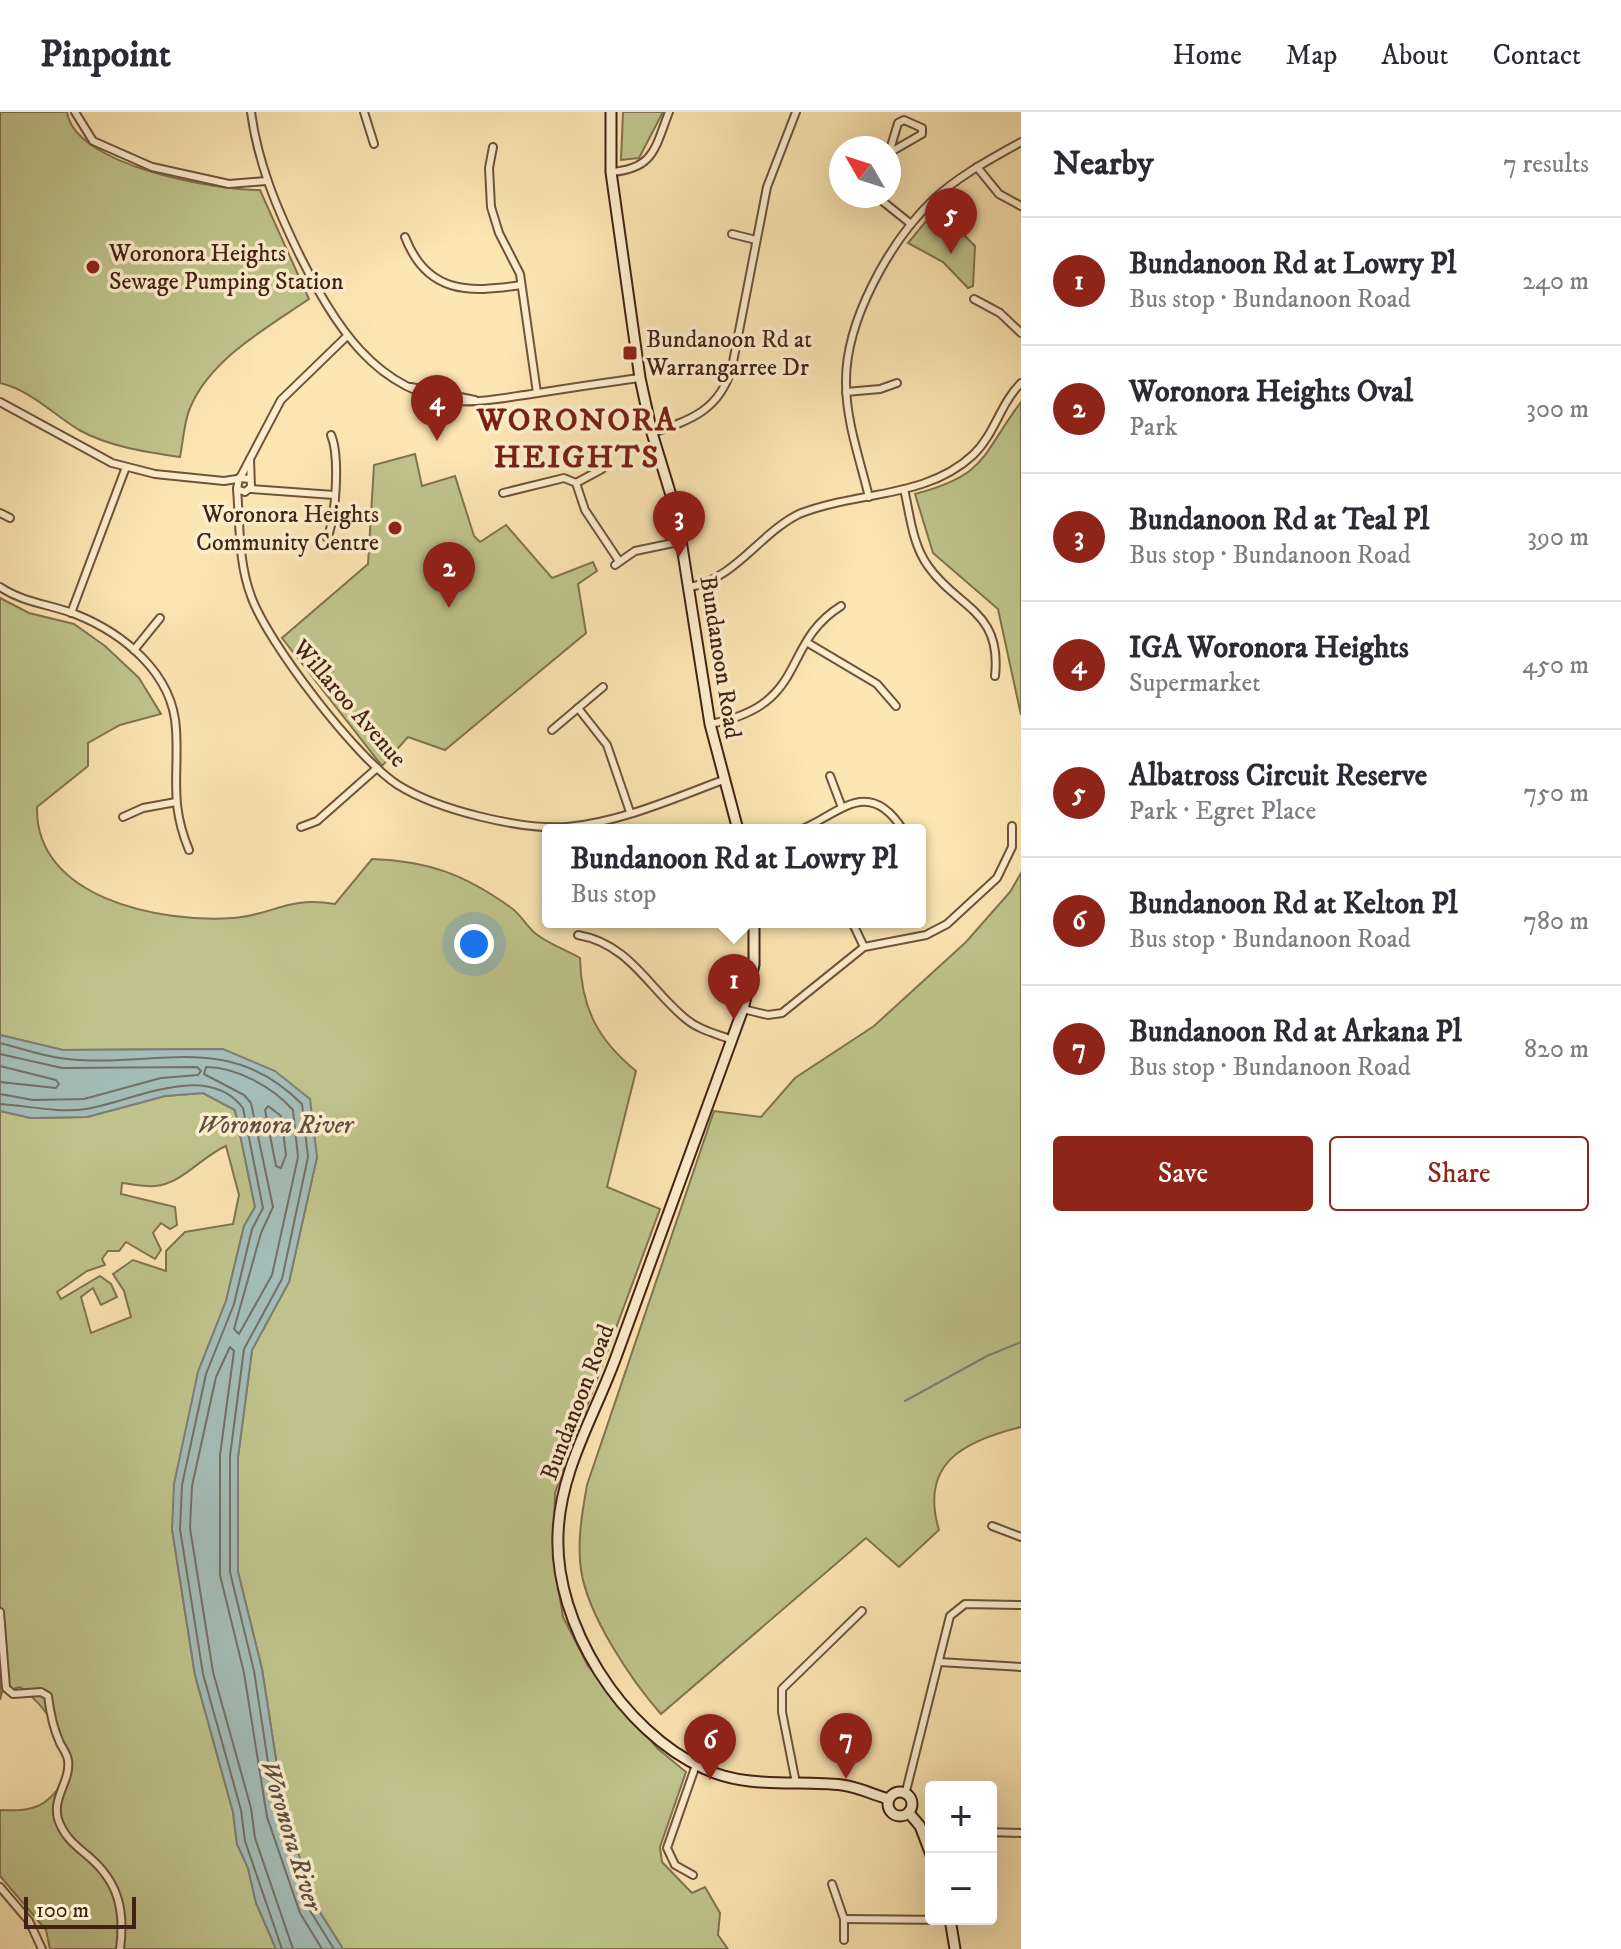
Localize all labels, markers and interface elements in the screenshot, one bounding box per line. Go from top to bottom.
text: Pinpoint [40,31,171,79]
text: Home [1173,38,1242,73]
text: Map [1286,38,1337,73]
text: About [1381,38,1448,73]
text: Contact [1492,38,1581,73]
north arrow [829,136,901,208]
text: Nearby [1053,143,1154,185]
text: 7 results [1503,148,1589,181]
pin: 5 [925,188,977,254]
place label: Woronora Heights Sewage Pumping Station [108,239,344,297]
text: Bundanoon Rd at Lowry Pl [1129,246,1456,283]
marker: Woronora Heights Sewage Pumping Station [84,258,102,276]
text: 1 [1074,265,1084,298]
text: 240 m [1522,265,1589,298]
text: Bus stop · Bundanoon Road [1129,283,1411,316]
place label: Bundanoon Rd at Warrangarree Dr [645,325,812,383]
marker: Bundanoon Rd at Warrangarree Dr [621,344,639,362]
text: Woronora Heights Oval [1129,374,1413,411]
pin: 4 [411,375,463,441]
text: 2 [1073,393,1085,426]
text: 300 m [1526,393,1589,426]
district label: WORONORA HEIGHTS [476,401,677,478]
text: Park [1129,411,1178,444]
pin: 3 [653,491,705,557]
place label: Woronora Heights Community Centre [196,500,379,558]
text: Bundanoon Rd at Teal Pl [1129,502,1429,539]
marker: Woronora Heights Community Centre [386,519,404,537]
text: 3 [1074,521,1084,554]
text: 390 m [1527,521,1589,554]
text: Bus stop · Bundanoon Road [1129,539,1411,572]
pin: 2 [423,542,475,608]
street label: Bundanoon Road [692,574,748,741]
text: IGA Woronora Heights [1129,630,1409,667]
street label: Willaroo Avenue [285,633,413,774]
text: 4 [1072,649,1086,682]
text: 450 m [1522,649,1589,682]
text: Supermarket [1129,667,1261,700]
text: Albatross Circuit Reserve [1129,758,1427,795]
text: 5 [1073,777,1085,810]
text: 750 m [1523,777,1589,810]
text: Park · Egret Place [1129,795,1316,828]
popup [542,824,926,928]
text: Bundanoon Rd at Lowry Pl [570,841,898,878]
text: Bus stop [570,878,656,911]
text: Bundanoon Rd at Kelton Pl [1129,886,1457,923]
text: 6 [1072,905,1086,938]
text: 780 m [1523,905,1589,938]
text: Bus stop · Bundanoon Road [1129,923,1411,956]
your location [454,924,494,964]
pin: 1 [708,954,760,1020]
text: Bundanoon Rd at Arkana Pl [1129,1014,1462,1051]
text: 7 [1072,1033,1086,1066]
text: 820 m [1524,1033,1589,1066]
text: Bus stop · Bundanoon Road [1129,1051,1411,1084]
water label: Woronora River [197,1109,355,1142]
button: Save [1053,1136,1313,1211]
button: Share [1329,1136,1589,1211]
street label: Bundanoon Road [534,1320,621,1485]
pin: 7 [820,1713,872,1779]
pin: 6 [684,1714,736,1780]
water label: Woronora River [252,1756,330,1916]
map controls [925,1781,997,1925]
button: + [925,1781,997,1853]
button: − [925,1853,997,1925]
scale bar [24,1893,136,1929]
text: 100 m [36,1897,89,1924]

